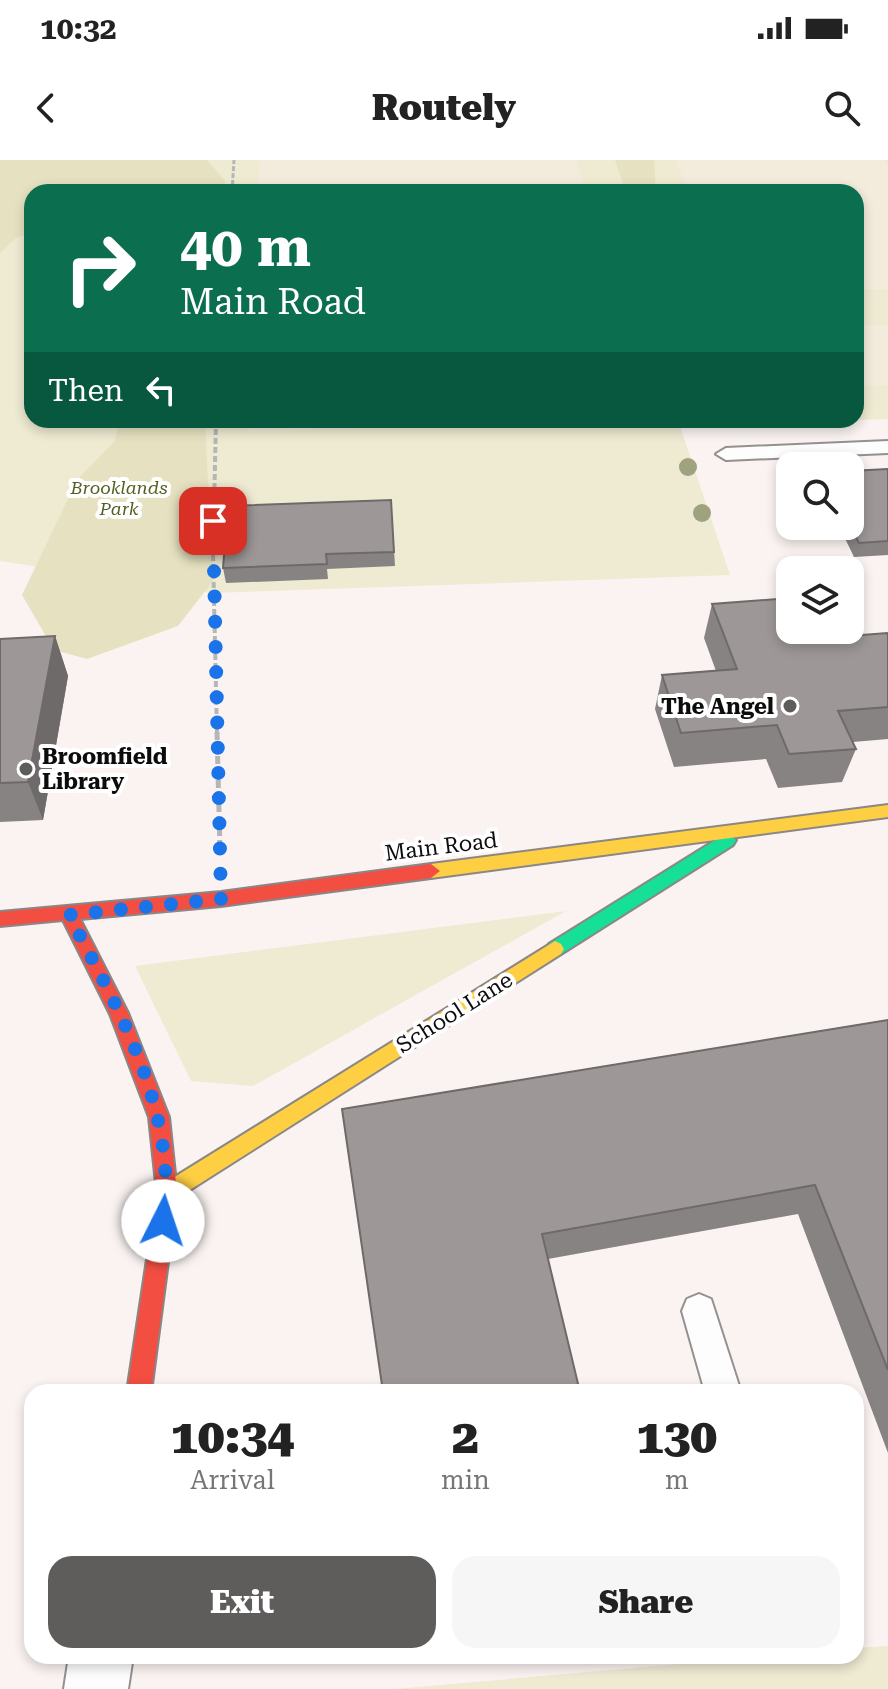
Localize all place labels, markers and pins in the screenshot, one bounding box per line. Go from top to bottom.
pin [179,487,247,555]
place label: The Angel [661,694,774,719]
marker: The Angel [781,697,799,715]
place label: Broomfield Library [42,744,168,794]
marker: Broomfield Library [17,760,35,778]

